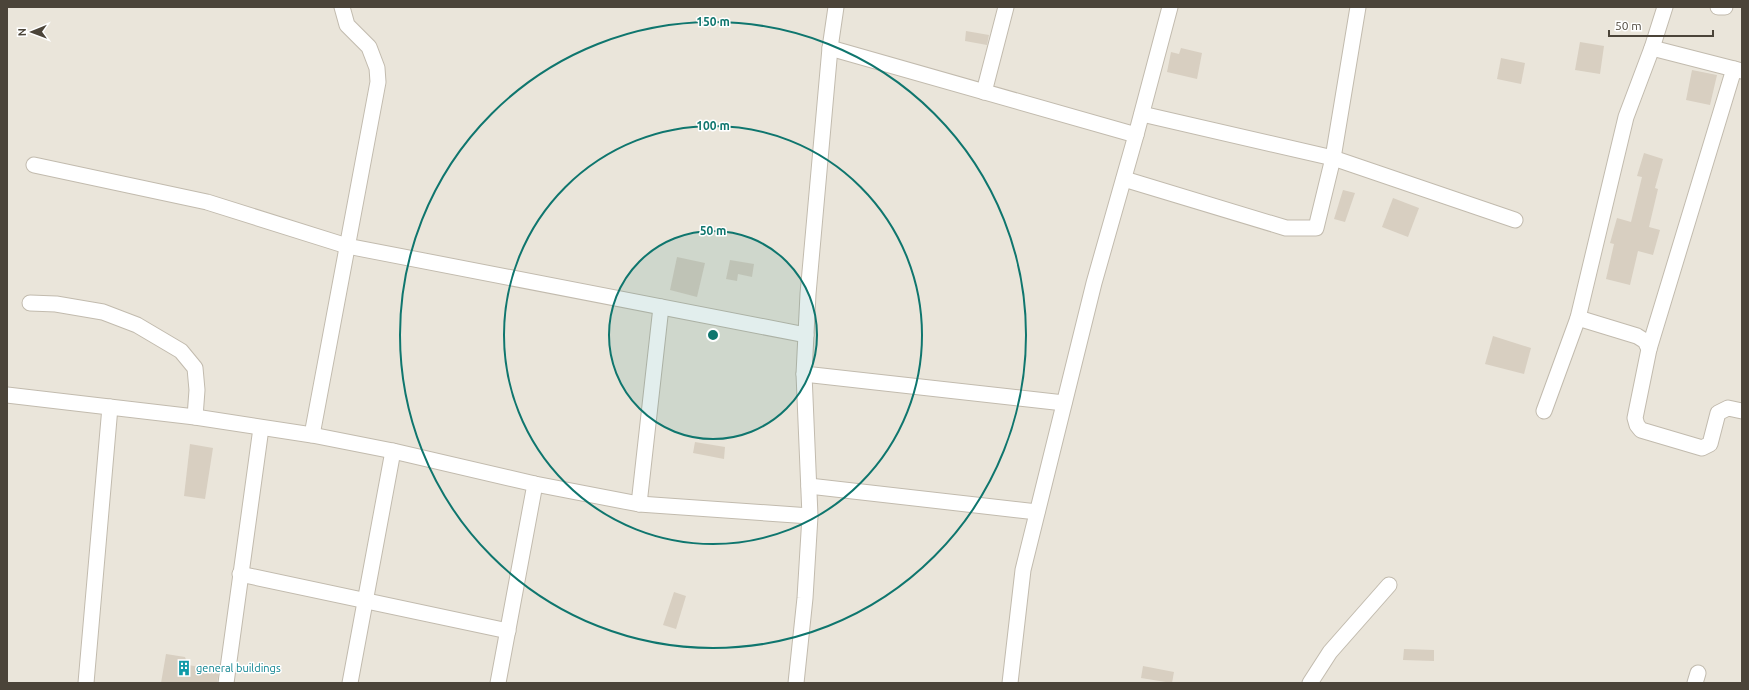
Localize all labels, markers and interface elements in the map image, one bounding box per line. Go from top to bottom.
north arrow [12,12,52,52]
scale bar [1609,12,1713,38]
text: 150 m [696,15,730,28]
text: 50 m [1615,19,1642,32]
text: N [16,28,28,36]
text: 100 m [696,119,730,132]
text: 50 m [700,224,726,237]
centre of rings [706,328,720,342]
building icon: general buildings [175,659,193,677]
place label: general buildings [196,662,281,674]

